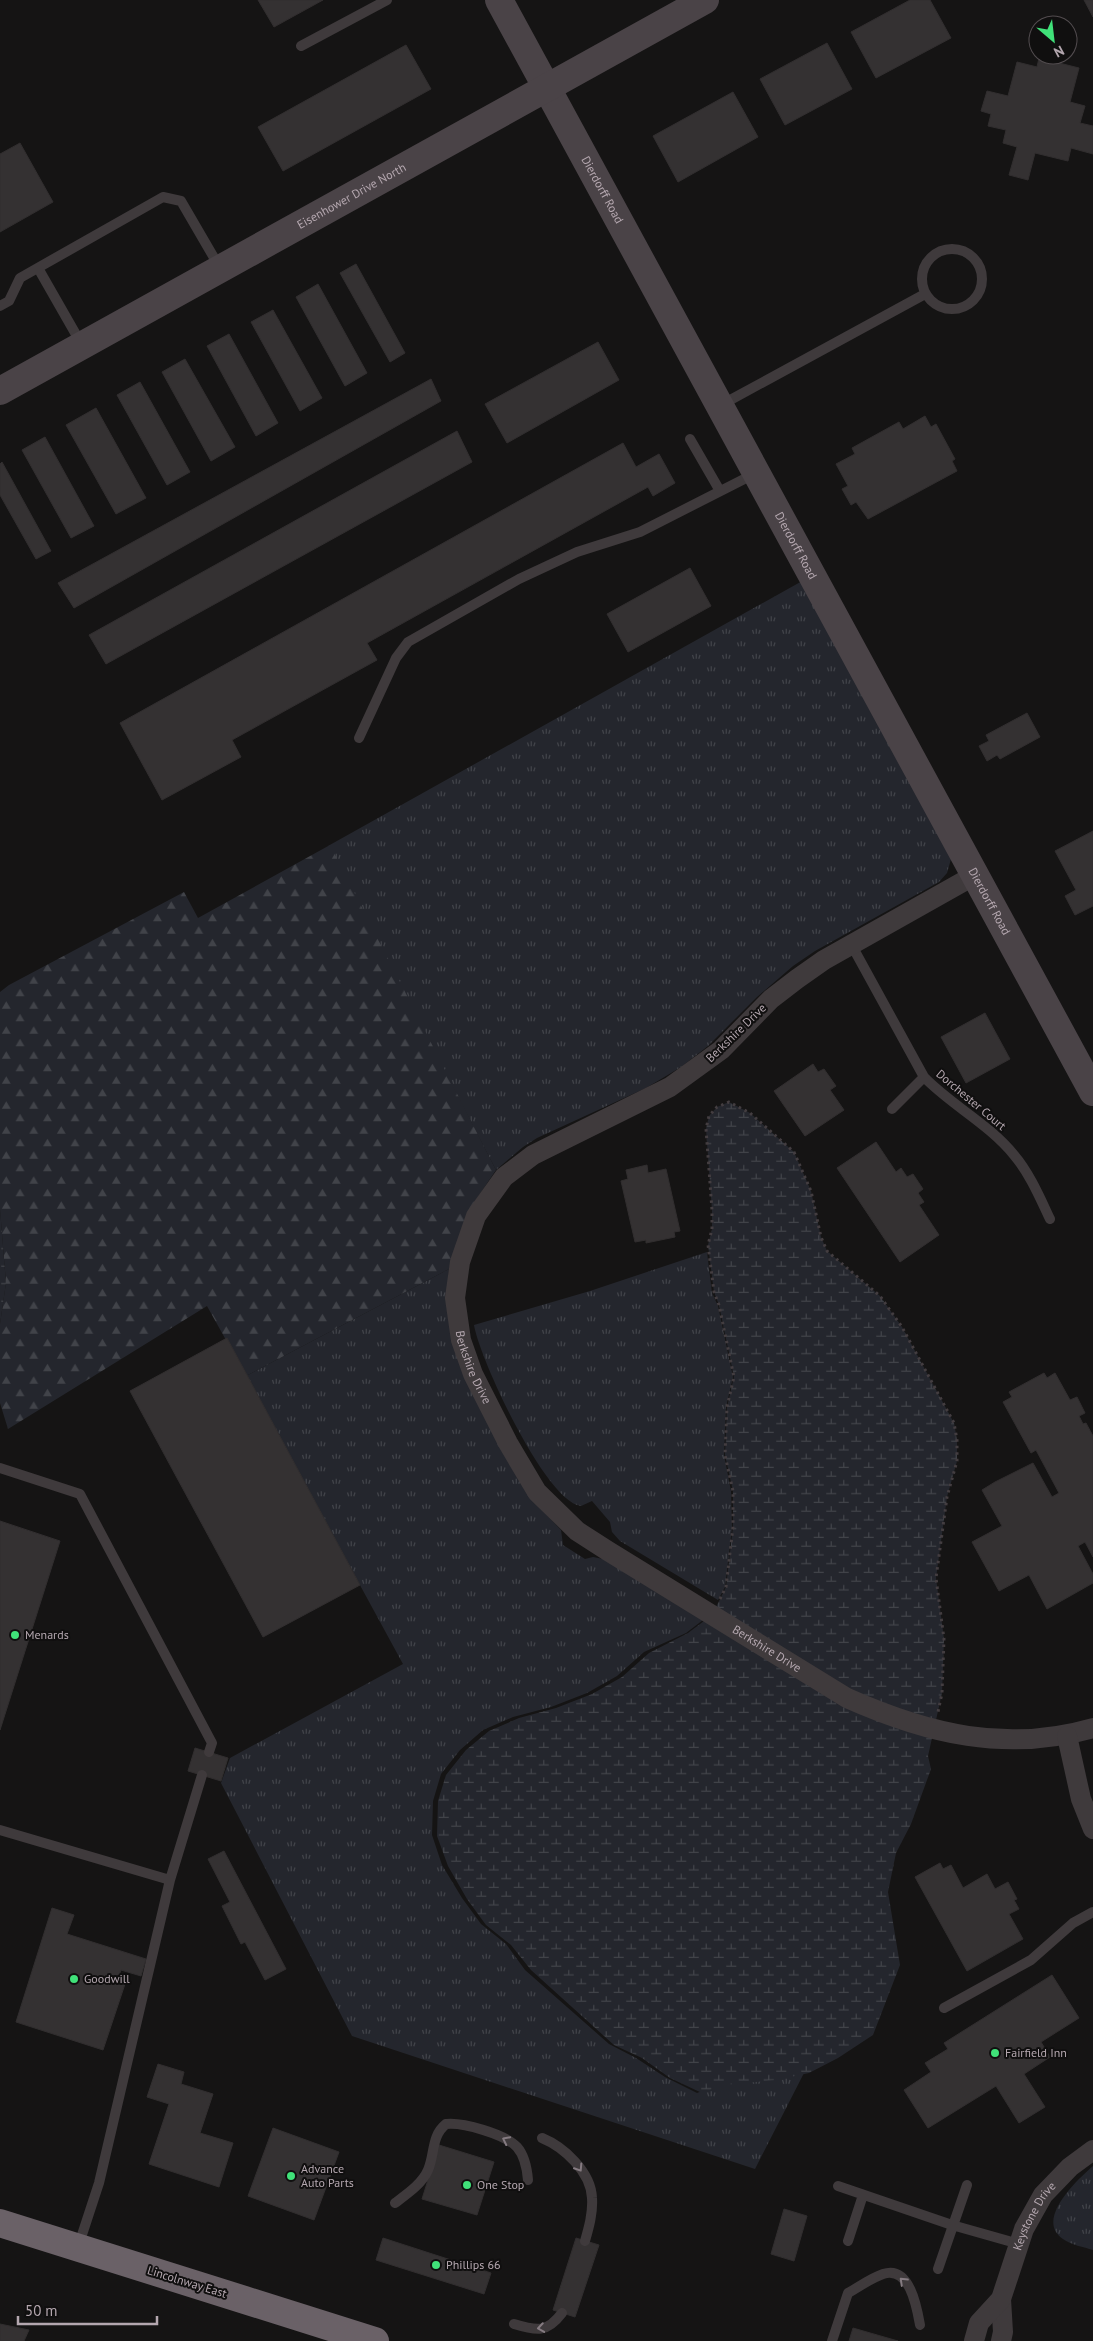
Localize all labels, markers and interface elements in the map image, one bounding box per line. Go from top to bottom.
north arrow [1028,15,1078,65]
text: N [1051,41,1067,62]
street label: Dierdorff Road [578,153,627,226]
street label: Eisenhower Drive North [294,159,408,232]
street label: Dierdorff Road [772,509,821,582]
street label: Dierdorff Road [965,865,1014,937]
street label: Berkshire Drive [702,1000,769,1065]
street label: Dorchester Court [933,1066,1009,1133]
street label: Berkshire Drive [453,1330,495,1406]
street label: Berkshire Drive [730,1621,804,1675]
place label: Menards [25,1627,69,1642]
marker: Menards [9,1629,21,1641]
place label: Goodwill [84,1971,130,1986]
marker: Goodwill [68,1973,80,1985]
place label: Fairfield Inn [1005,2045,1067,2060]
marker: Fairfield Inn [989,2047,1001,2059]
one-way arrow [503,2136,512,2146]
place label: Advance Auto Parts [301,2161,354,2190]
one-way arrow [573,2163,582,2172]
marker: Advance Auto Parts [285,2170,297,2182]
place label: One Stop [477,2177,524,2192]
street label: Keystone Drive [1009,2178,1059,2252]
marker: One Stop [461,2179,473,2191]
place label: Phillips 66 [446,2257,501,2272]
marker: Phillips 66 [430,2259,442,2271]
street label: Lincolnway East [146,2262,229,2301]
one-way arrow [900,2278,909,2287]
scale bar [18,2294,156,2326]
text: 50 m [25,2301,58,2320]
one-way arrow [537,2322,545,2332]

